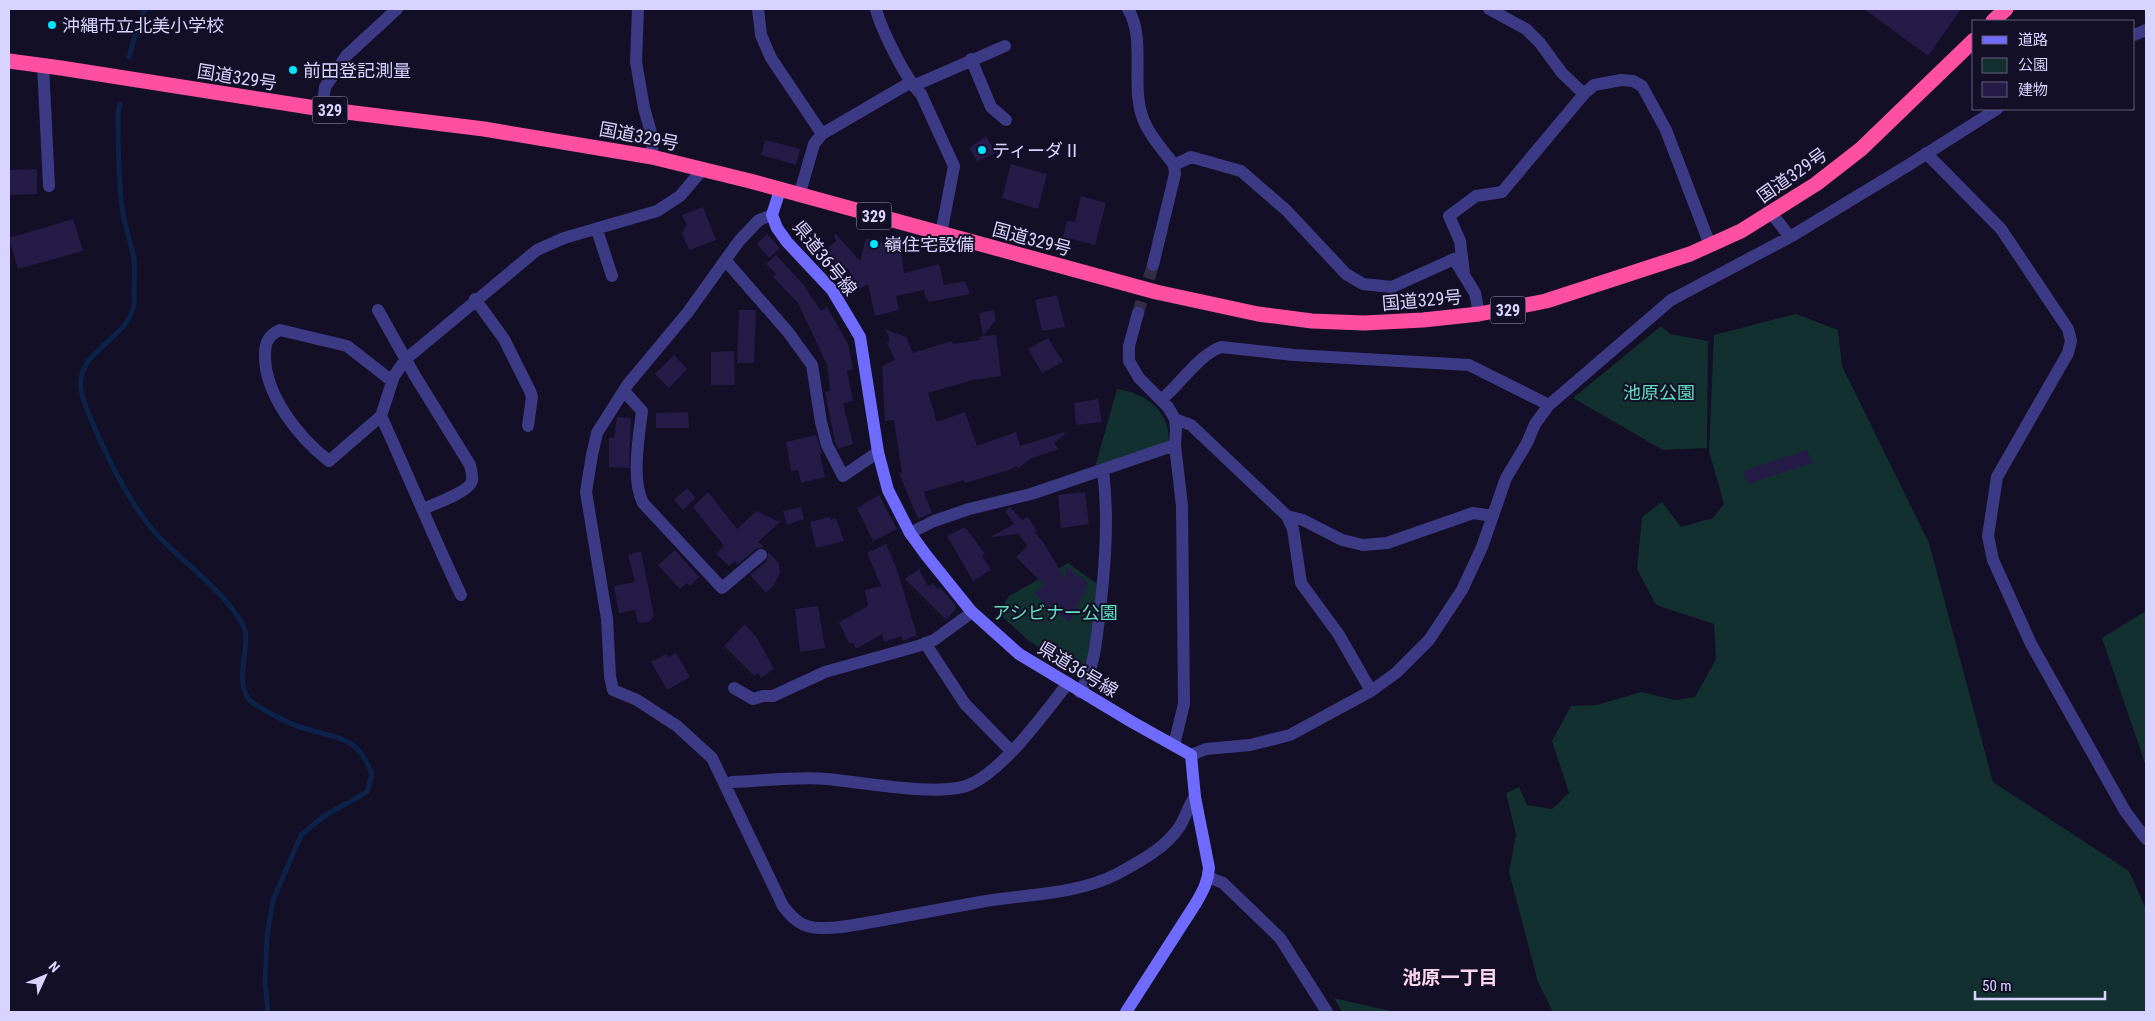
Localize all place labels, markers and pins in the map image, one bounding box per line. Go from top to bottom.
place label: 沖縄市立北美小学校 [62,15,224,36]
marker: 沖縄市立北美小学校 [46,19,58,31]
place label: 前田登記測量 [303,60,411,81]
marker: 前田登記測量 [287,64,299,76]
place label: ティーダⅡ [992,140,1081,161]
marker: ティーダⅡ [976,144,988,156]
place label: 嶺住宅設備 [884,234,974,255]
marker: 嶺住宅設備 [868,238,880,250]

